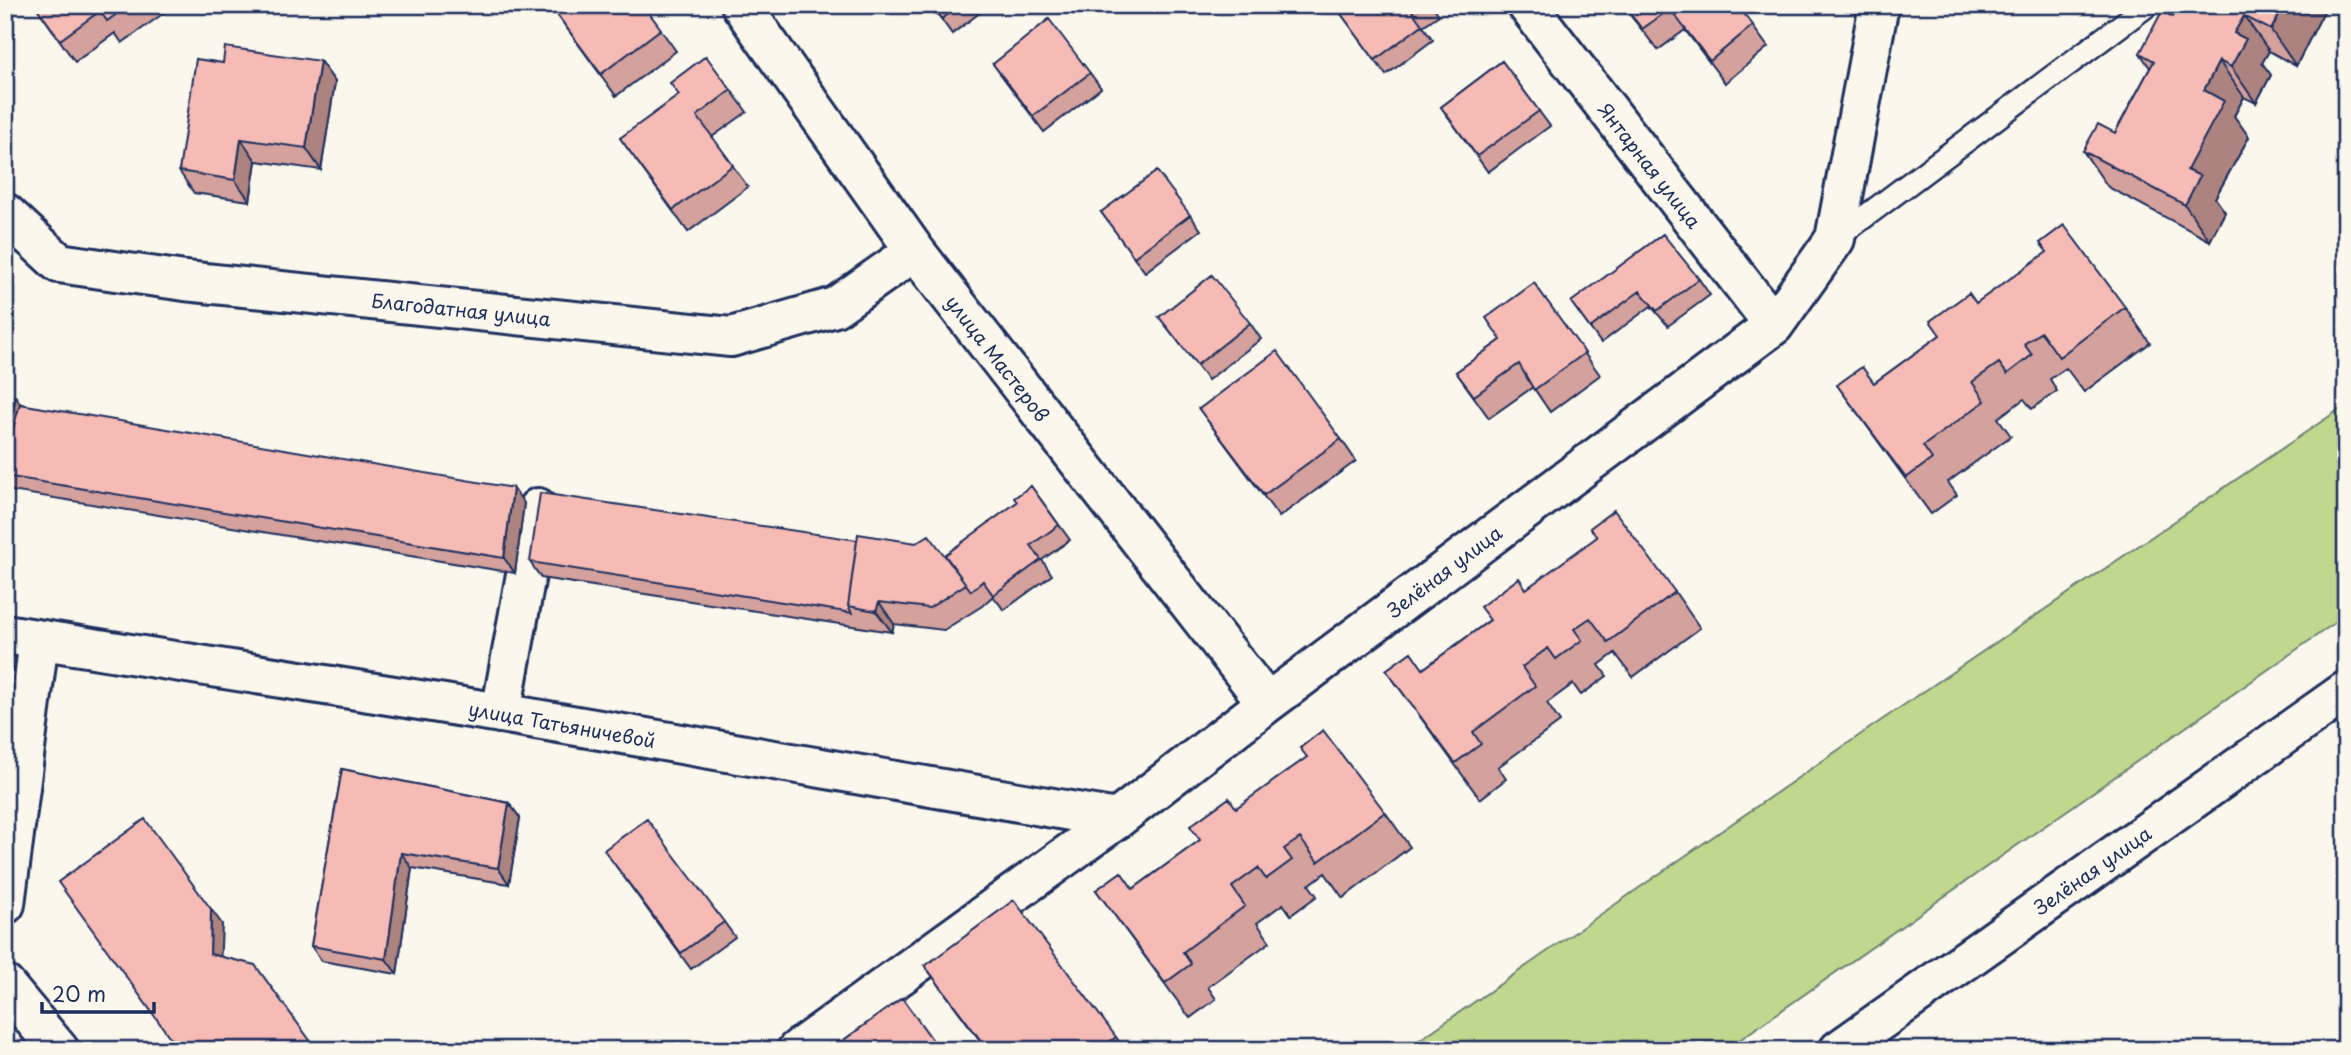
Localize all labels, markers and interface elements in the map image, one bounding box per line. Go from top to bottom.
street label: Янтарная улица [1592,96,1708,234]
street label: Благодатная улица [370,286,552,332]
street label: улица Мастеров [940,289,1056,427]
street label: Зелёная улица [1380,518,1508,624]
street label: улица Татьяничевой [466,694,658,754]
street label: Зелёная улица [2027,819,2157,921]
scale bar [42,971,154,1015]
text: 20 m [52,977,106,1009]

